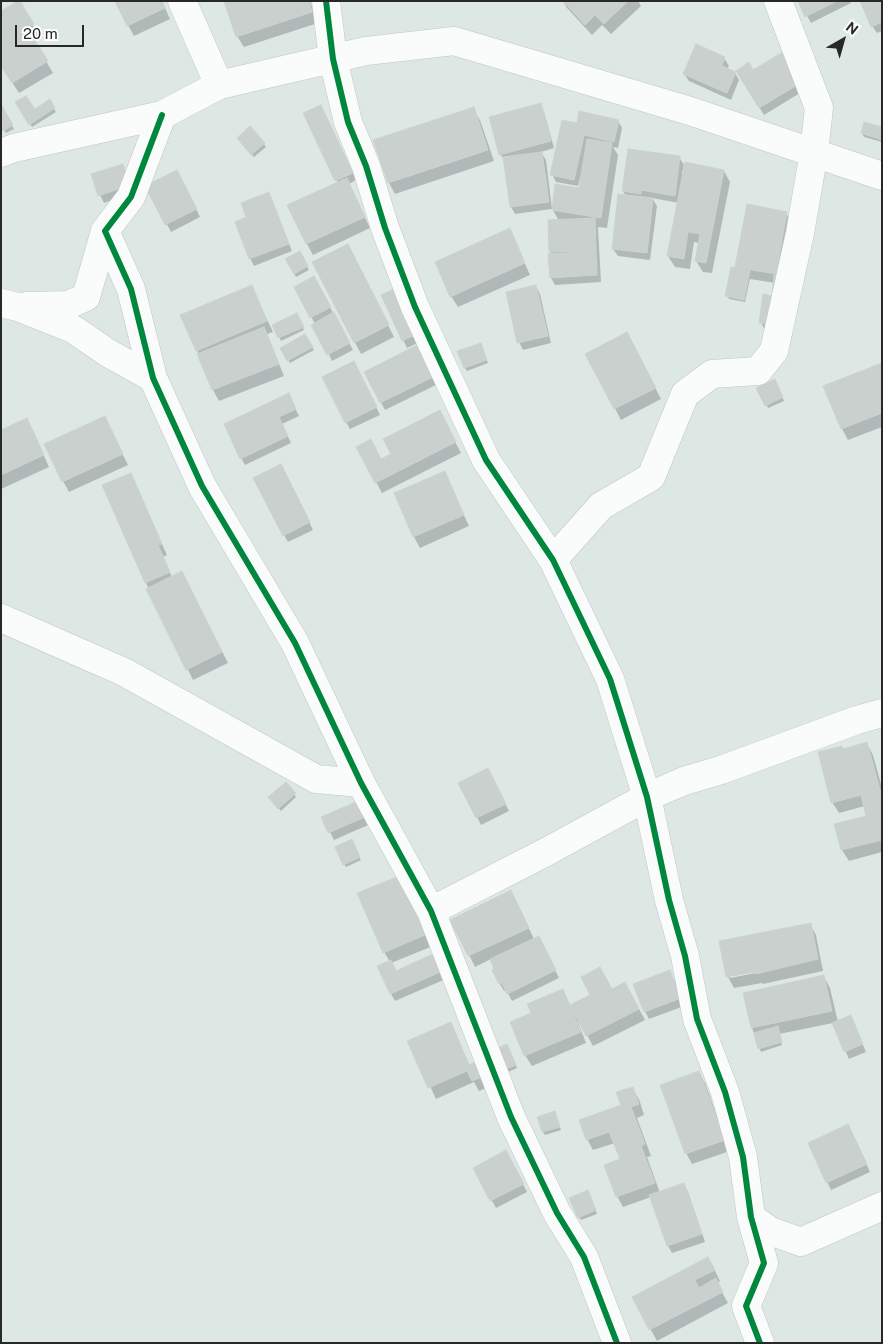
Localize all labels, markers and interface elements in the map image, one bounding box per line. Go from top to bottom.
scale bar [18,15,86,47]
north arrow [818,15,868,65]
text: N [843,18,861,38]
text: 20 m [23,25,58,42]

